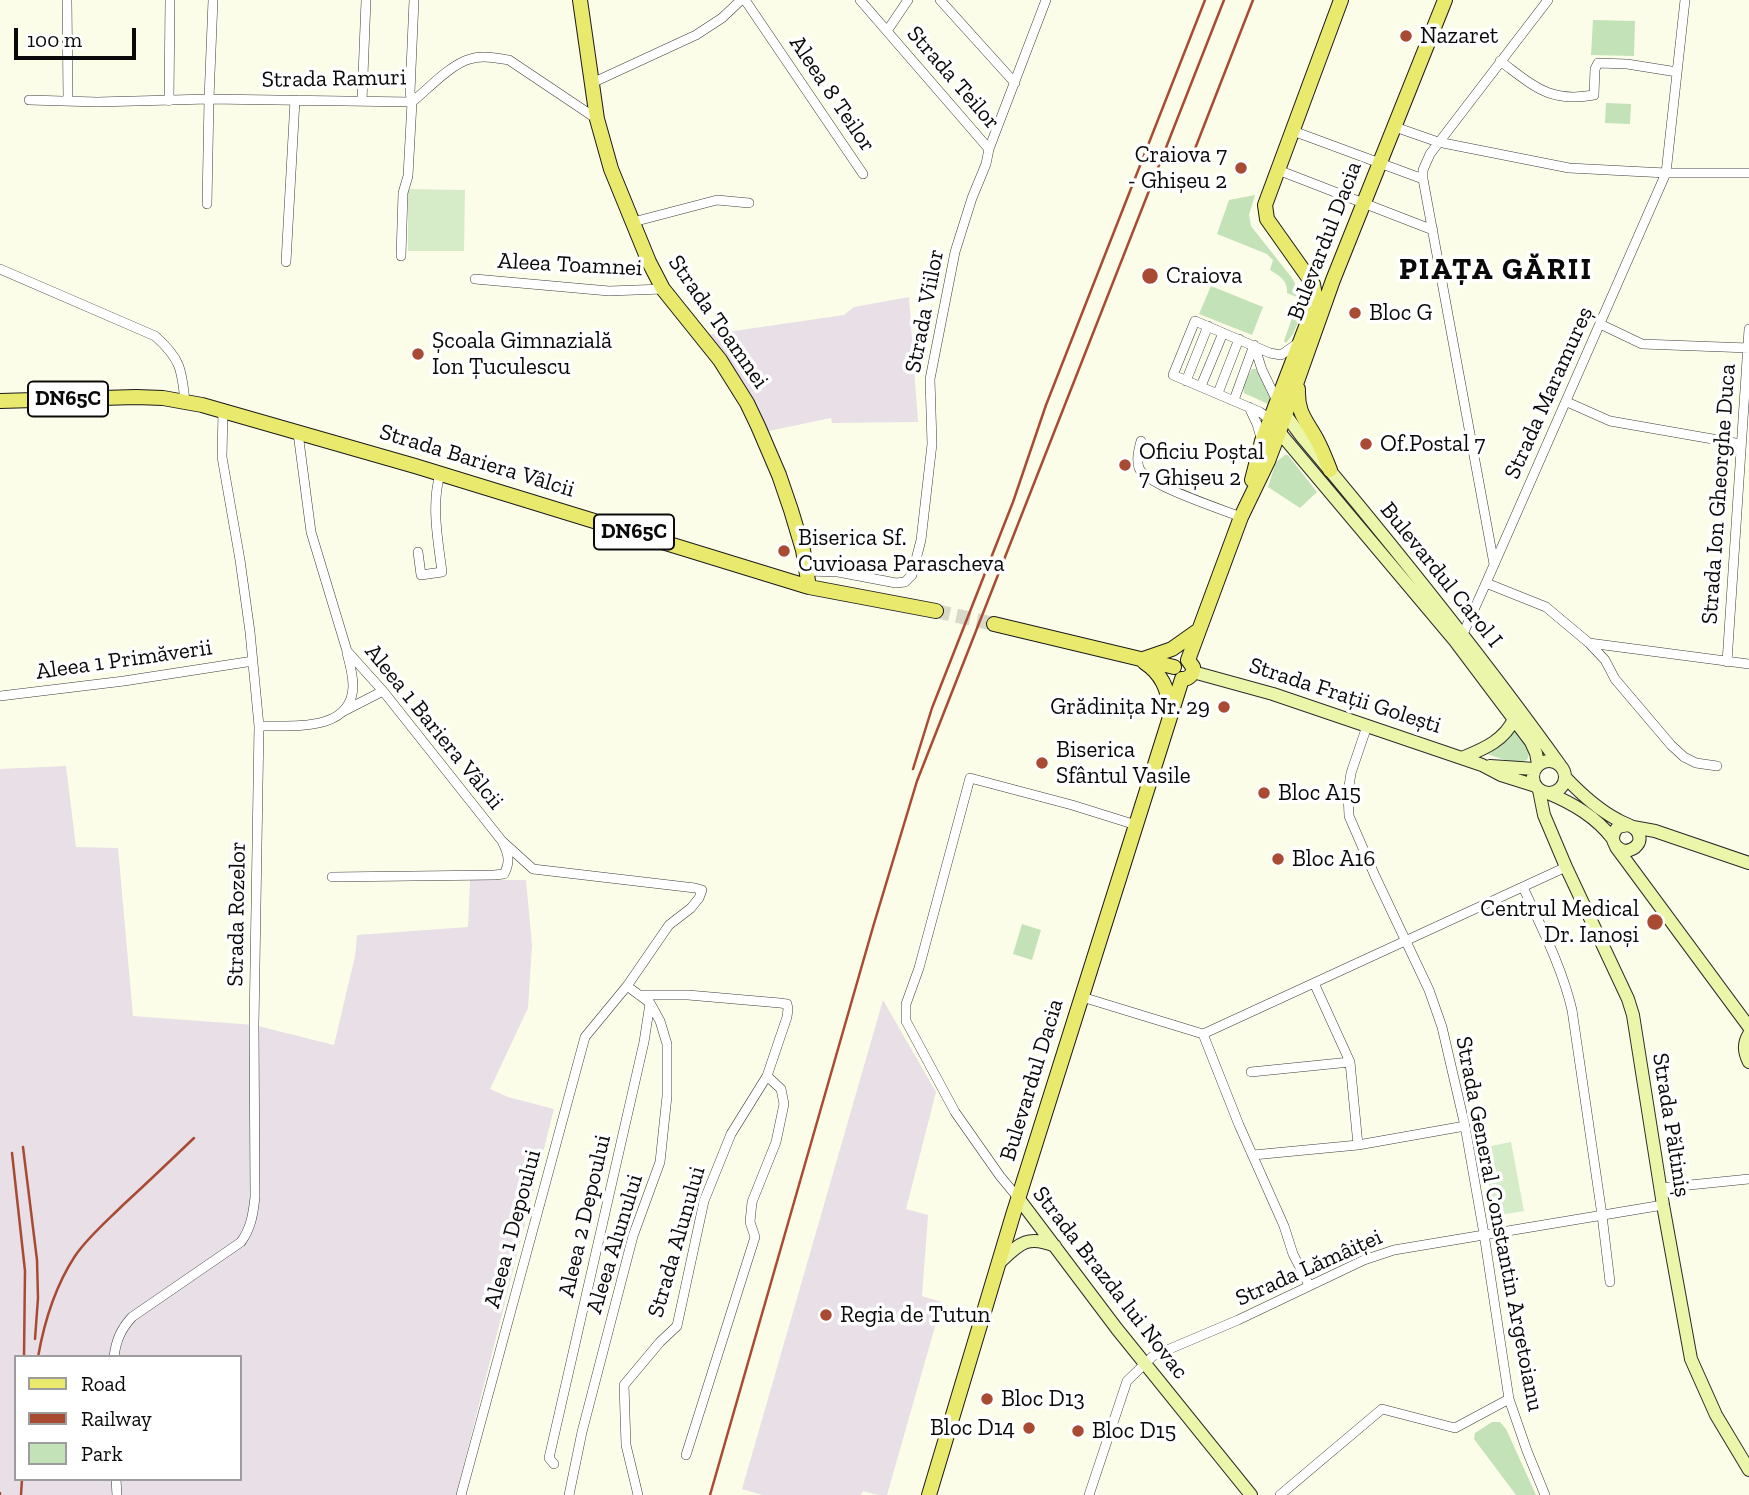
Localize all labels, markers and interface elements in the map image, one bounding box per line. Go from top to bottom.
scale bar [18,14,140,58]
street label: Strada Teilor [901,21,1005,135]
place label: Nazaret [1420,22,1498,50]
text: 100 m [27,27,82,52]
marker: Nazaret [1398,28,1414,44]
street label: Aleea 8 Teilor [783,31,881,157]
street label: Strada Ramuri [261,64,407,94]
place label: Craiova 7 - Ghișeu 2 [1128,141,1227,195]
street label: Bulevardul Dacia [1282,158,1368,324]
marker: Craiova 7 - Ghișeu 2 [1233,160,1249,176]
street label: Aleea Toamnei [497,247,643,283]
street label: Strada Viilor [899,247,951,375]
street label: Strada Toamnei [662,250,774,394]
district label: PIAȚA GĂRII [1400,252,1592,288]
place label: Craiova [1166,262,1242,290]
marker: Craiova [1140,266,1160,286]
place label: Bloc G [1369,299,1432,327]
street label: Strada Maramureș [1499,303,1599,483]
marker: Bloc G [1347,305,1363,321]
place label: Școala Gimnazială Ion Țuculescu [432,327,612,381]
marker: Școala Gimnazială Ion Țuculescu [410,346,426,362]
street label: Strada Ion Gheorghe Duca [1696,363,1742,625]
road number: DN65C [28,382,108,416]
street label: Strada Bariera Vâlcii [376,418,578,504]
place label: Of.Postal 7 [1380,430,1485,458]
marker: Of.Postal 7 [1358,436,1374,452]
place label: Oficiu Poștal 7 Ghișeu 2 [1139,438,1264,492]
marker: Oficiu Poștal 7 Ghișeu 2 [1117,457,1133,473]
street label: Bulevardul Carol I [1374,497,1508,653]
road number: DN65C [594,514,674,550]
place label: Biserica Sf. Cuvioasa Parascheva [798,524,1005,578]
marker: Biserica Sf. Cuvioasa Parascheva [776,543,792,559]
street label: Aleea 1 Primăverii [34,634,214,686]
street label: Aleea 1 Bariera Vâlcii [359,639,509,815]
street label: Strada Frații Golești [1245,652,1445,740]
place label: Grădinița Nr. 29 [1050,693,1210,721]
marker: Grădinița Nr. 29 [1216,699,1232,715]
place label: Biserica Sfântul Vasile [1056,736,1191,790]
marker: Biserica Sfântul Vasile [1034,755,1050,771]
place label: Bloc A15 [1278,779,1361,807]
marker: Bloc A15 [1256,785,1272,801]
street label: Strada Rozelor [222,841,252,987]
place label: Bloc A16 [1292,845,1375,873]
marker: Bloc A16 [1270,851,1286,867]
place label: Centrul Medical Dr. Ianoși [1480,895,1639,949]
marker: Centrul Medical Dr. Ianoși [1645,912,1665,932]
street label: Bulevardul Dacia [994,996,1070,1164]
street label: Strada General Constantin Argetoianu [1449,1034,1549,1414]
street label: Strada Păltiniș [1646,1051,1696,1199]
street label: Aleea 2 Depoului [553,1132,617,1300]
street label: Aleea 1 Depoului [479,1147,547,1311]
street label: Strada Alunului [642,1163,712,1321]
street label: Aleea Alunului [581,1171,649,1317]
street label: Strada Brazda lui Novac [1026,1181,1194,1385]
street label: Strada Lămâiței [1232,1223,1386,1313]
place label: Regia de Tutun [840,1301,991,1329]
marker: Regia de Tutun [818,1307,834,1323]
legend [14,1355,242,1481]
text: Road [81,1371,126,1396]
place label: Bloc D13 [1001,1385,1085,1413]
marker: Bloc D13 [979,1391,995,1407]
text: Railway [81,1406,152,1431]
place label: Bloc D14 [930,1414,1015,1442]
place label: Bloc D15 [1092,1417,1176,1445]
marker: Bloc D14 [1021,1420,1037,1436]
marker: Bloc D15 [1070,1423,1086,1439]
text: Park [81,1441,123,1466]

